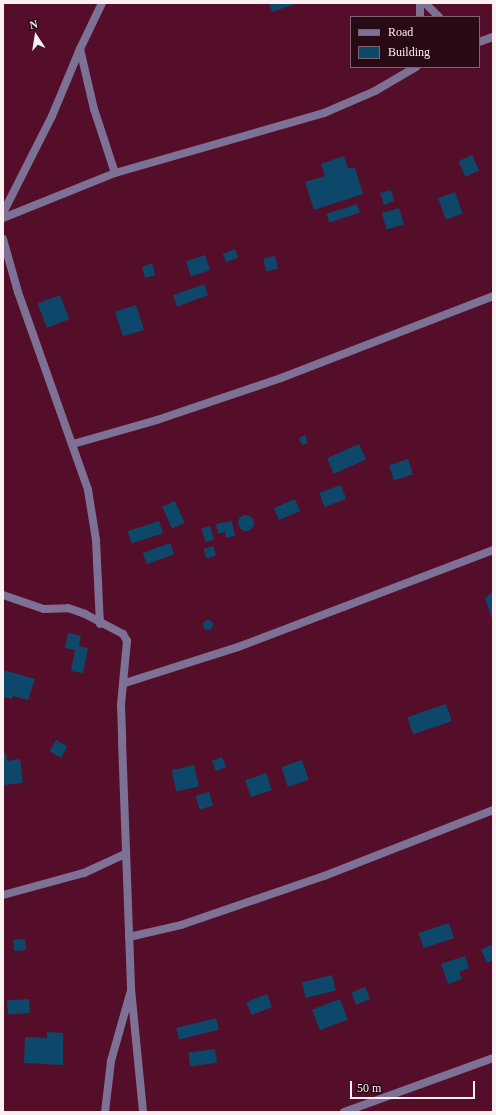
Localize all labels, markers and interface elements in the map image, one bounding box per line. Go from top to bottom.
north arrow [16,16,56,56]
legend [350,16,480,68]
text: N [28,18,39,31]
text: Road [388,25,413,39]
text: Building [388,45,430,59]
scale bar [352,1073,477,1099]
text: 50 m [357,1081,381,1095]

